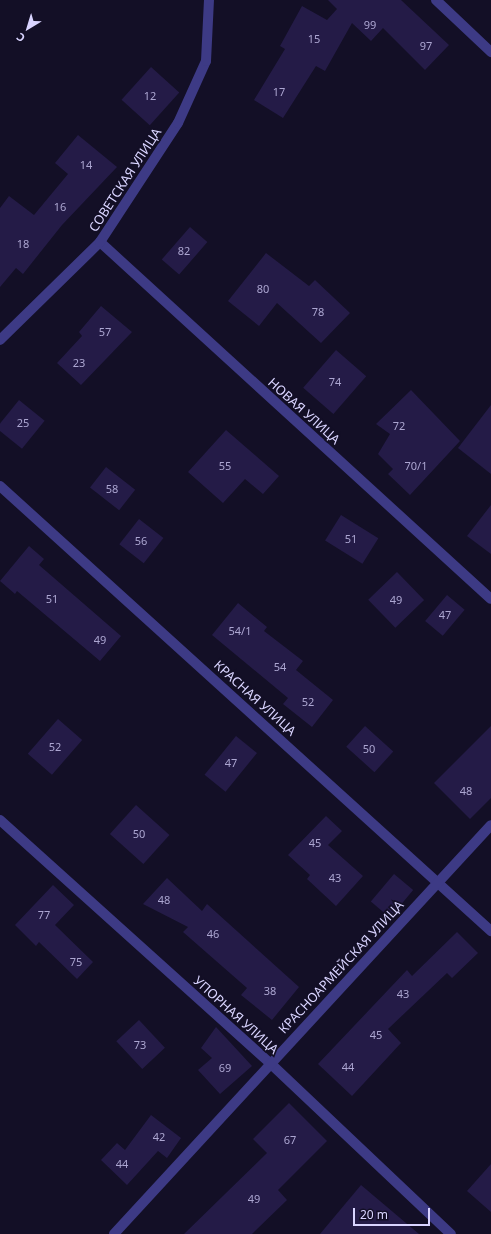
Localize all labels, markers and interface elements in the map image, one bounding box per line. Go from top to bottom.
north arrow [8,8,48,48]
house number: 99 [364,18,376,32]
text: С [13,30,28,46]
house number: 15 [308,32,320,46]
house number: 97 [420,39,432,53]
house number: 17 [273,85,285,99]
house number: 12 [144,89,156,103]
street label: СОВЕТСКАЯ УЛИЦА [86,125,164,235]
house number: 14 [80,158,92,172]
house number: 16 [54,200,66,214]
house number: 18 [17,237,29,251]
house number: 82 [178,244,190,258]
house number: 80 [257,282,269,296]
house number: 78 [312,305,324,319]
house number: 57 [99,325,111,339]
house number: 23 [73,356,85,370]
street label: НОВАЯ УЛИЦА [265,375,343,447]
house number: 74 [329,375,341,389]
house number: 25 [17,416,29,430]
house number: 72 [393,419,405,433]
house number: 55 [219,459,231,473]
house number: 70/1 [405,459,427,473]
house number: 58 [106,482,118,496]
house number: 51 [345,532,357,546]
house number: 56 [135,534,147,548]
house number: 51 [46,592,58,606]
house number: 49 [390,593,402,607]
house number: 47 [439,608,451,622]
house number: 54/1 [229,624,251,638]
house number: 49 [94,633,106,647]
street label: КРАСНАЯ УЛИЦА [211,657,299,739]
house number: 54 [274,660,286,674]
house number: 52 [302,695,314,709]
house number: 52 [49,740,61,754]
house number: 50 [363,742,375,756]
house number: 47 [225,756,237,770]
house number: 48 [460,784,472,798]
house number: 50 [133,827,145,841]
house number: 45 [309,836,321,850]
house number: 43 [329,871,341,885]
house number: 48 [158,893,170,907]
street label: КРАСНОАРМЕЙСКАЯ УЛИЦА [275,897,407,1037]
house number: 77 [38,908,50,922]
house number: 46 [207,927,219,941]
house number: 75 [70,955,82,969]
street label: УПОРНАЯ УЛИЦА [190,973,282,1057]
house number: 38 [264,984,276,998]
house number: 43 [397,987,409,1001]
house number: 45 [370,1028,382,1042]
house number: 73 [134,1038,146,1052]
house number: 44 [342,1060,354,1074]
house number: 69 [219,1061,231,1075]
house number: 42 [153,1130,165,1144]
house number: 67 [284,1133,296,1147]
house number: 44 [116,1157,128,1171]
house number: 49 [248,1192,260,1206]
scale bar [355,1200,432,1226]
text: 20 m [360,1206,388,1223]

